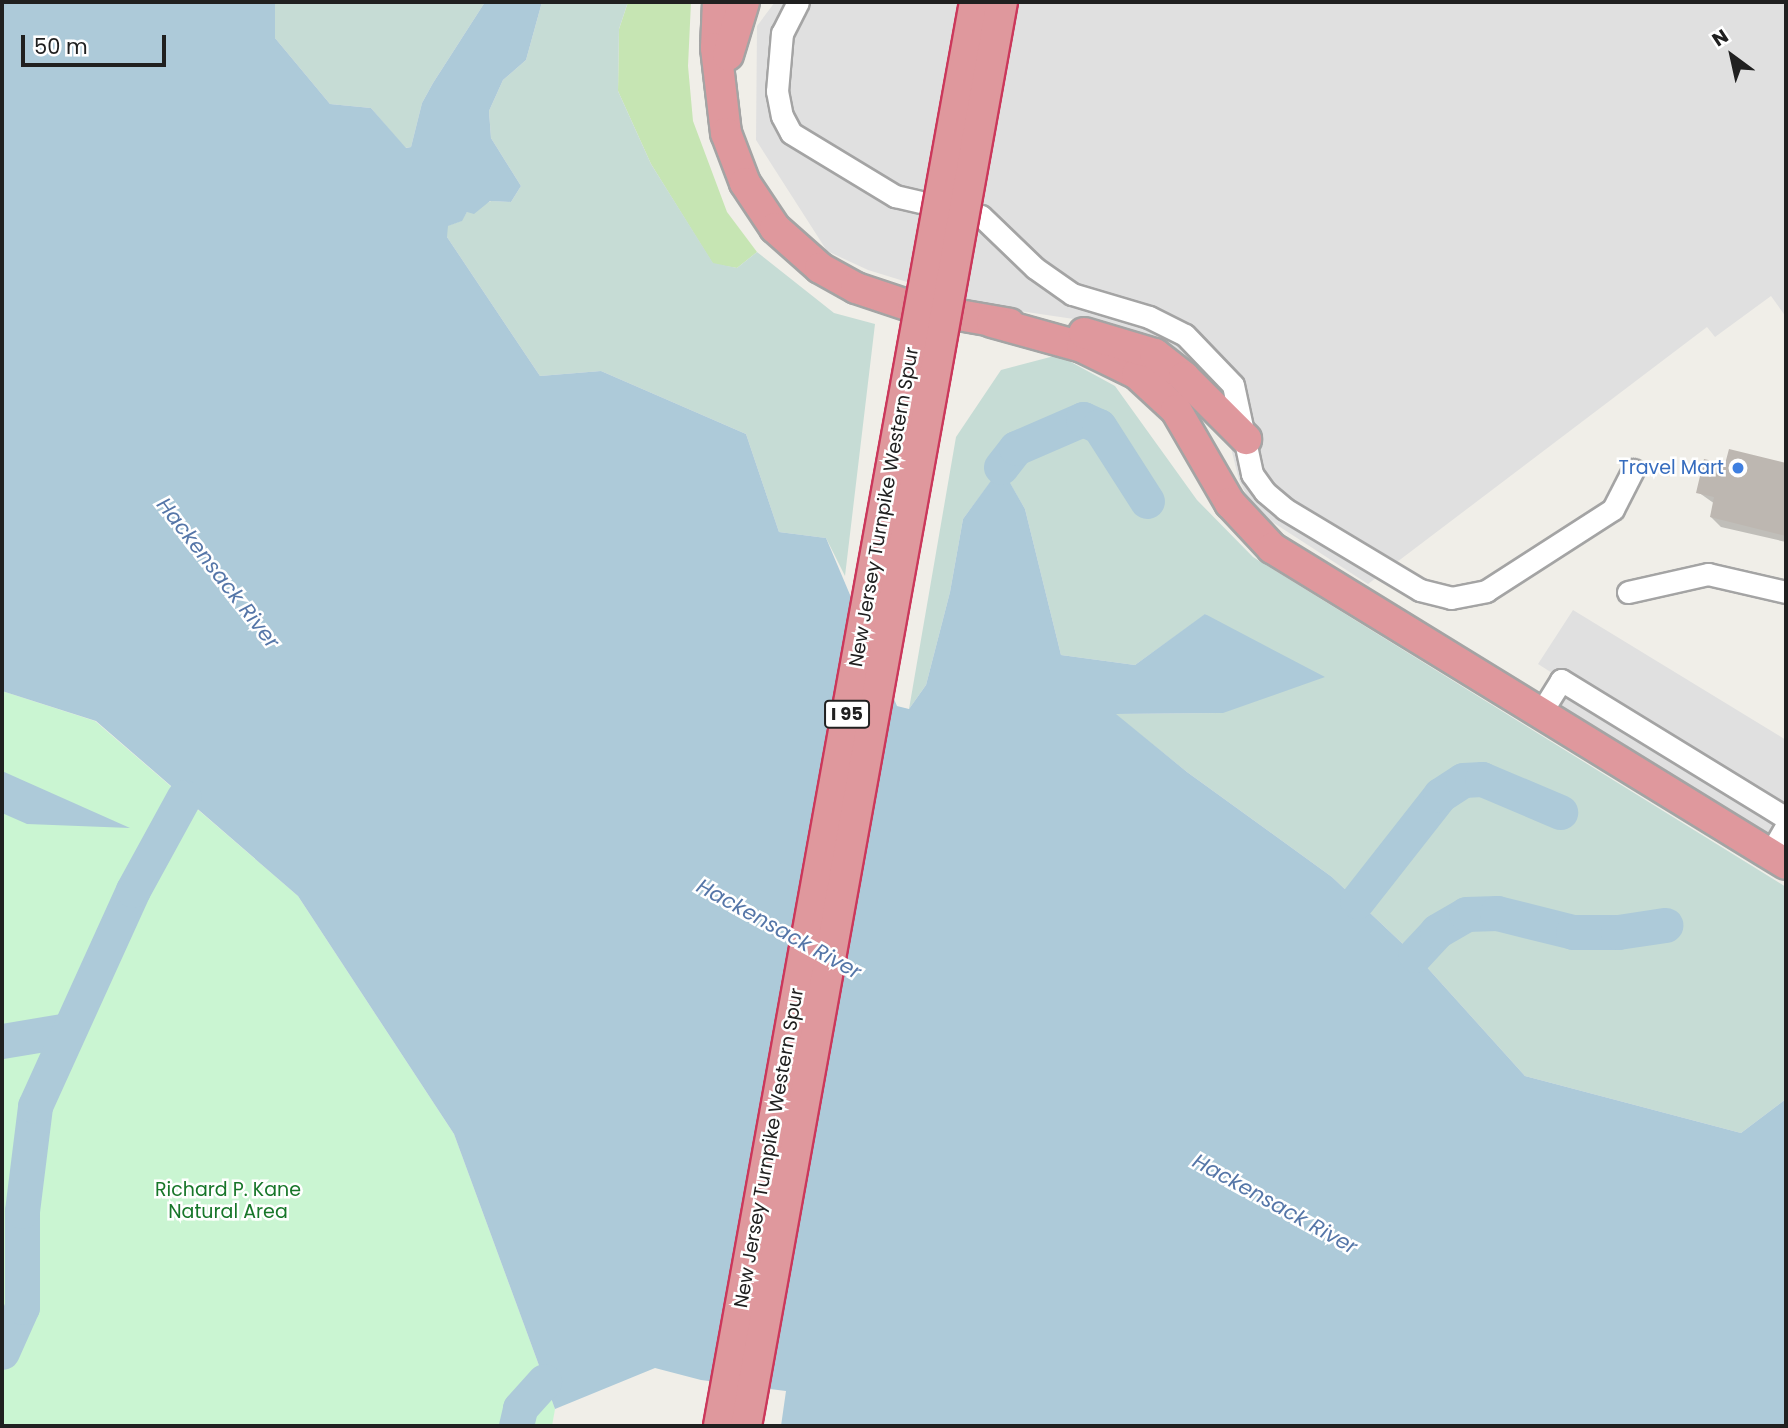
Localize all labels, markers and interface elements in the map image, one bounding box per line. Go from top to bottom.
scale bar [24,21,170,65]
north arrow [1697,21,1767,91]
text: N [1707,23,1734,53]
text: 50 m [34,32,88,61]
street label: New Jersey Turnpike Western Spur [845,345,923,669]
place label: Travel Mart [1618,457,1724,479]
marker: Travel Mart [1730,460,1746,476]
water label: Hackensack River [151,493,285,653]
road number: I 95 [822,700,872,728]
water label: Hackensack River [692,873,866,985]
street label: New Jersey Turnpike Western Spur [730,986,808,1310]
water label: Hackensack River [1188,1148,1362,1260]
park label: Richard P. Kane Natural Area [155,1179,301,1223]

